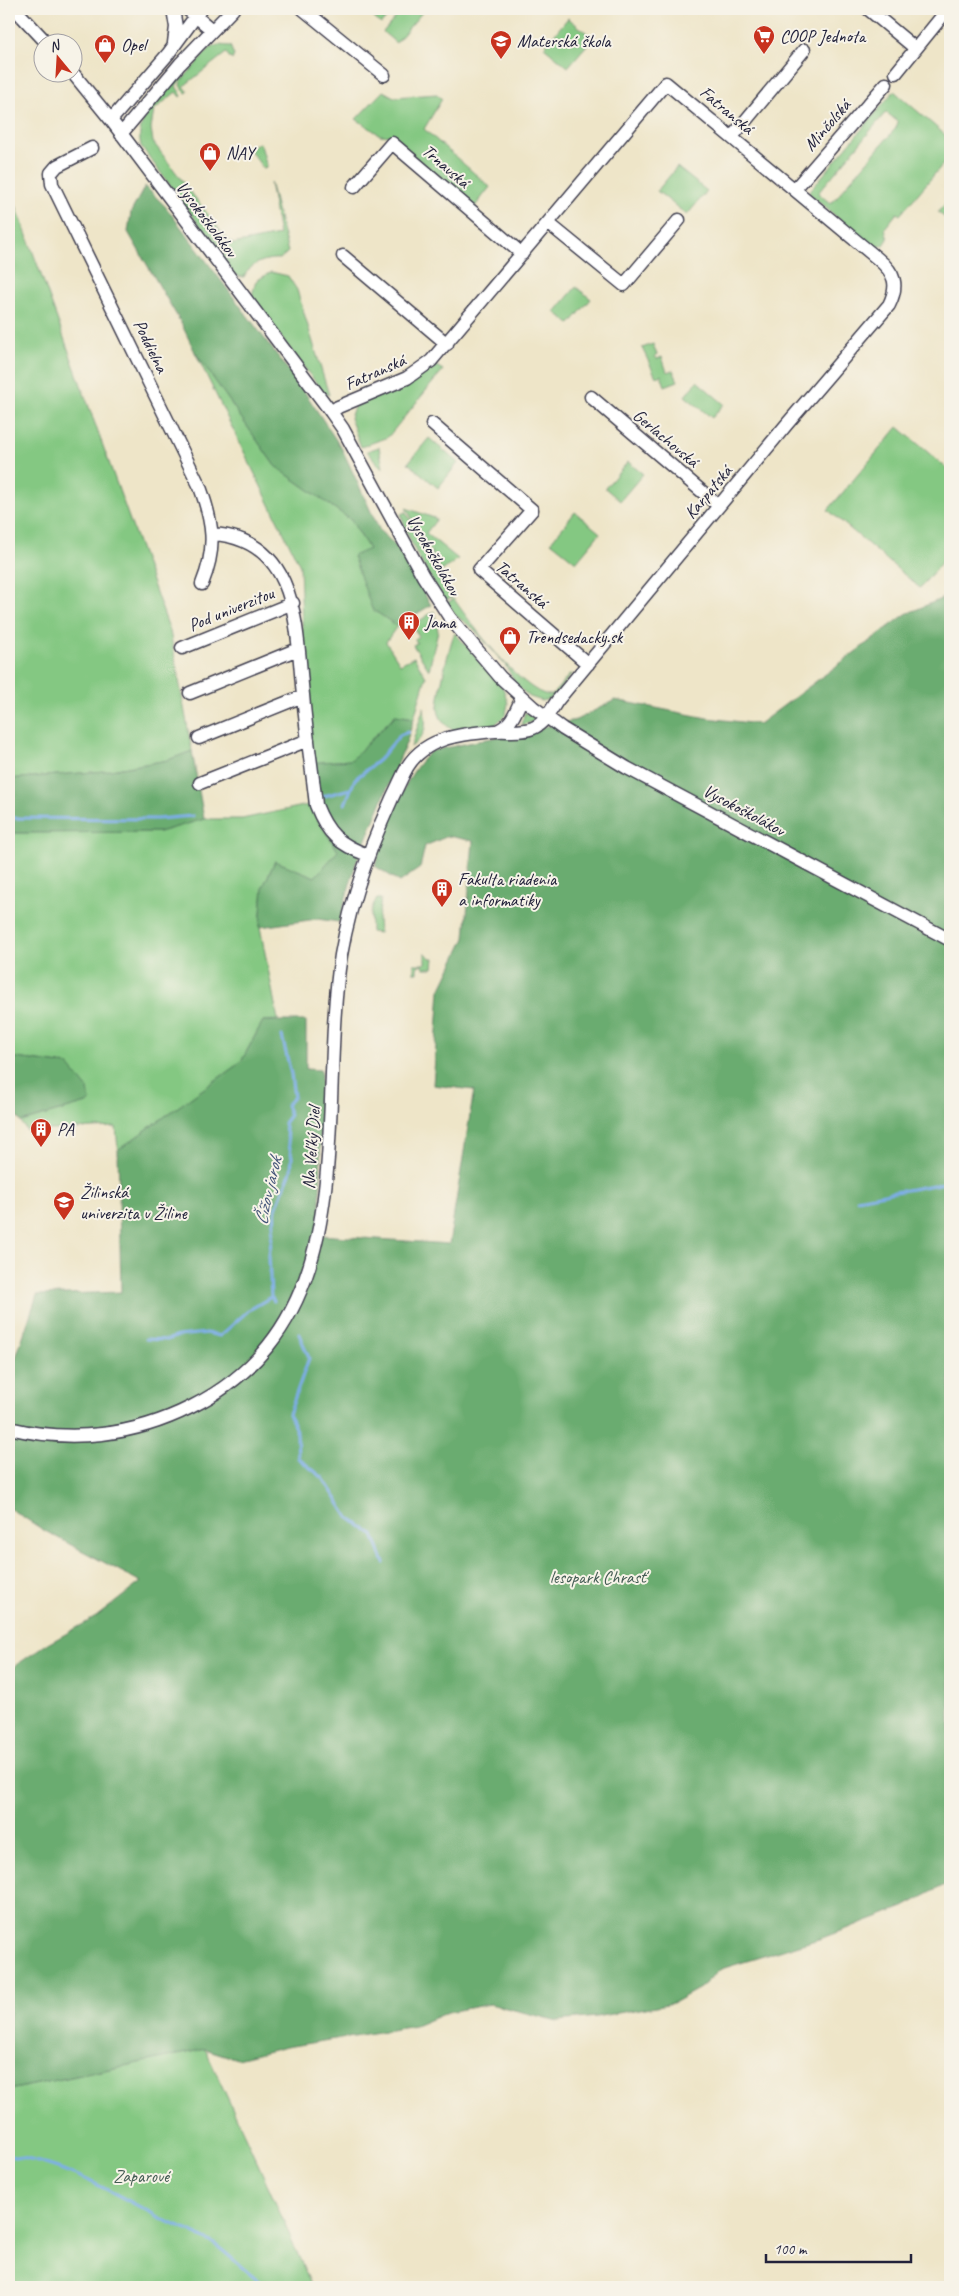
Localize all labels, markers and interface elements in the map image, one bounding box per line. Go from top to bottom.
supermarket icon: COOP Jednota [752,24,776,55]
place label: COOP Jednota [780,25,867,47]
school or university icon: Materská škola [489,29,513,60]
place label: Materská škola [517,30,612,52]
north arrow [32,32,82,82]
shop icon: Opel [93,33,117,64]
place label: Opel [121,34,149,56]
text: N [47,36,63,56]
street label: Fatranská [695,81,760,140]
street label: Minčolská [799,93,857,155]
street label: Trnavská [418,139,476,194]
shop icon: NAY [198,141,222,172]
place label: NAY [226,142,257,164]
street label: Vysokoškolákov [171,177,244,263]
street label: Poddielna [129,316,174,377]
street label: Fatranská [341,348,411,395]
street label: Gerlachovská [629,404,705,473]
street label: Karpatská [679,459,738,523]
street label: Vysokoškolákov [402,511,467,601]
street label: Tatranská [491,555,555,614]
street label: Pod univerzitou [185,581,278,636]
building icon: Jama [397,610,421,641]
place label: Jama [424,611,457,633]
shop icon: Trendsedacky.sk [498,625,522,656]
place label: Trendsedacky.sk [526,626,624,648]
street label: Vysokoškolákov [699,779,791,842]
place label: Fakulta riadenia a informatiky [458,868,558,911]
building icon: Fakulta riadenia a informatiky [430,877,454,908]
street label: Na Veľký Diel [297,1103,325,1190]
building icon: PA [29,1117,53,1148]
place label: PA [57,1118,75,1140]
water label: Čížov jarok [249,1152,288,1227]
place label: Žilinská univerzita v Žiline [80,1181,188,1224]
school or university icon: Žilinská univerzita v Žiline [52,1190,76,1221]
park label: lesopark Chrasť [550,1566,650,1588]
park label: Zaparové [113,2165,172,2187]
scale bar [766,2231,912,2263]
text: 100 m [774,2240,808,2259]

